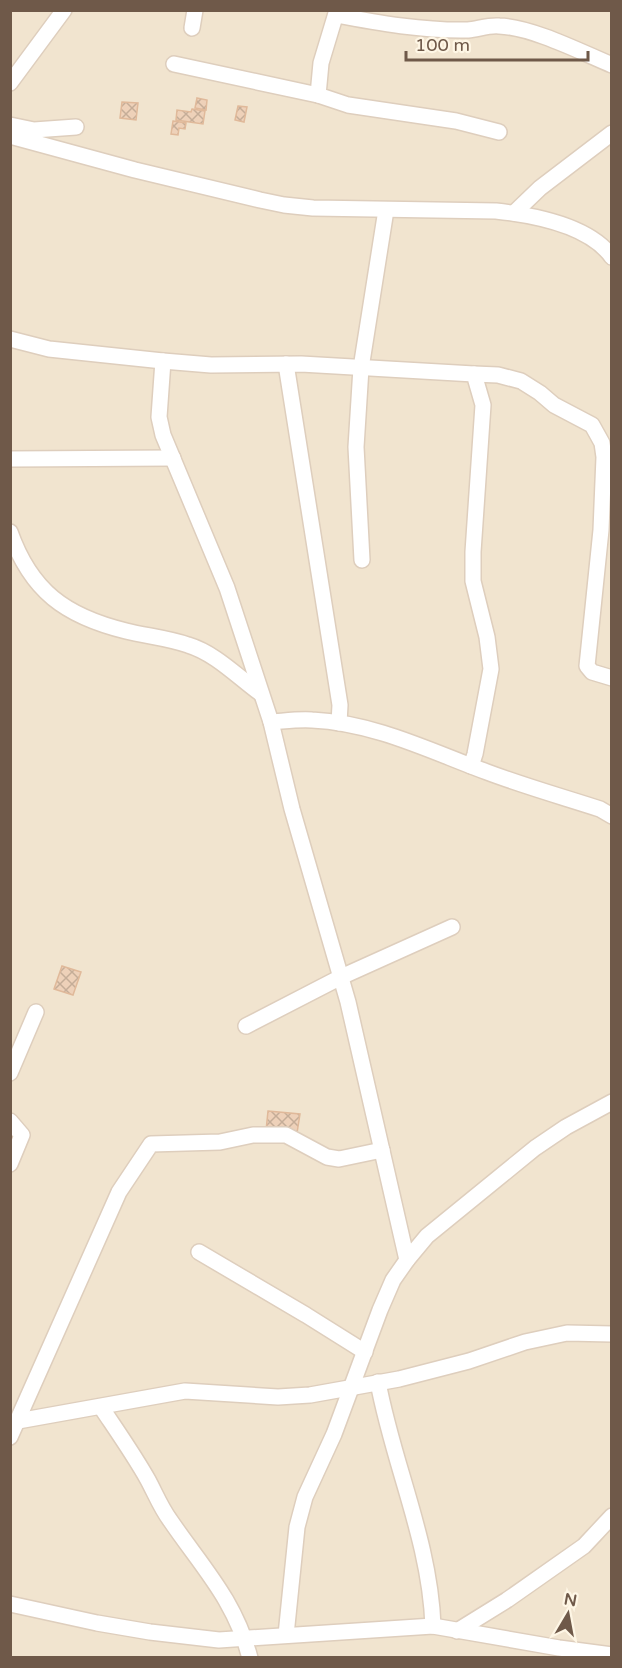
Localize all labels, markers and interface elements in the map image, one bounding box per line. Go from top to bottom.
scale bar [406,24,588,62]
text: 100 m [415,34,470,56]
north arrow [538,1584,598,1644]
text: N [562,1589,578,1611]

